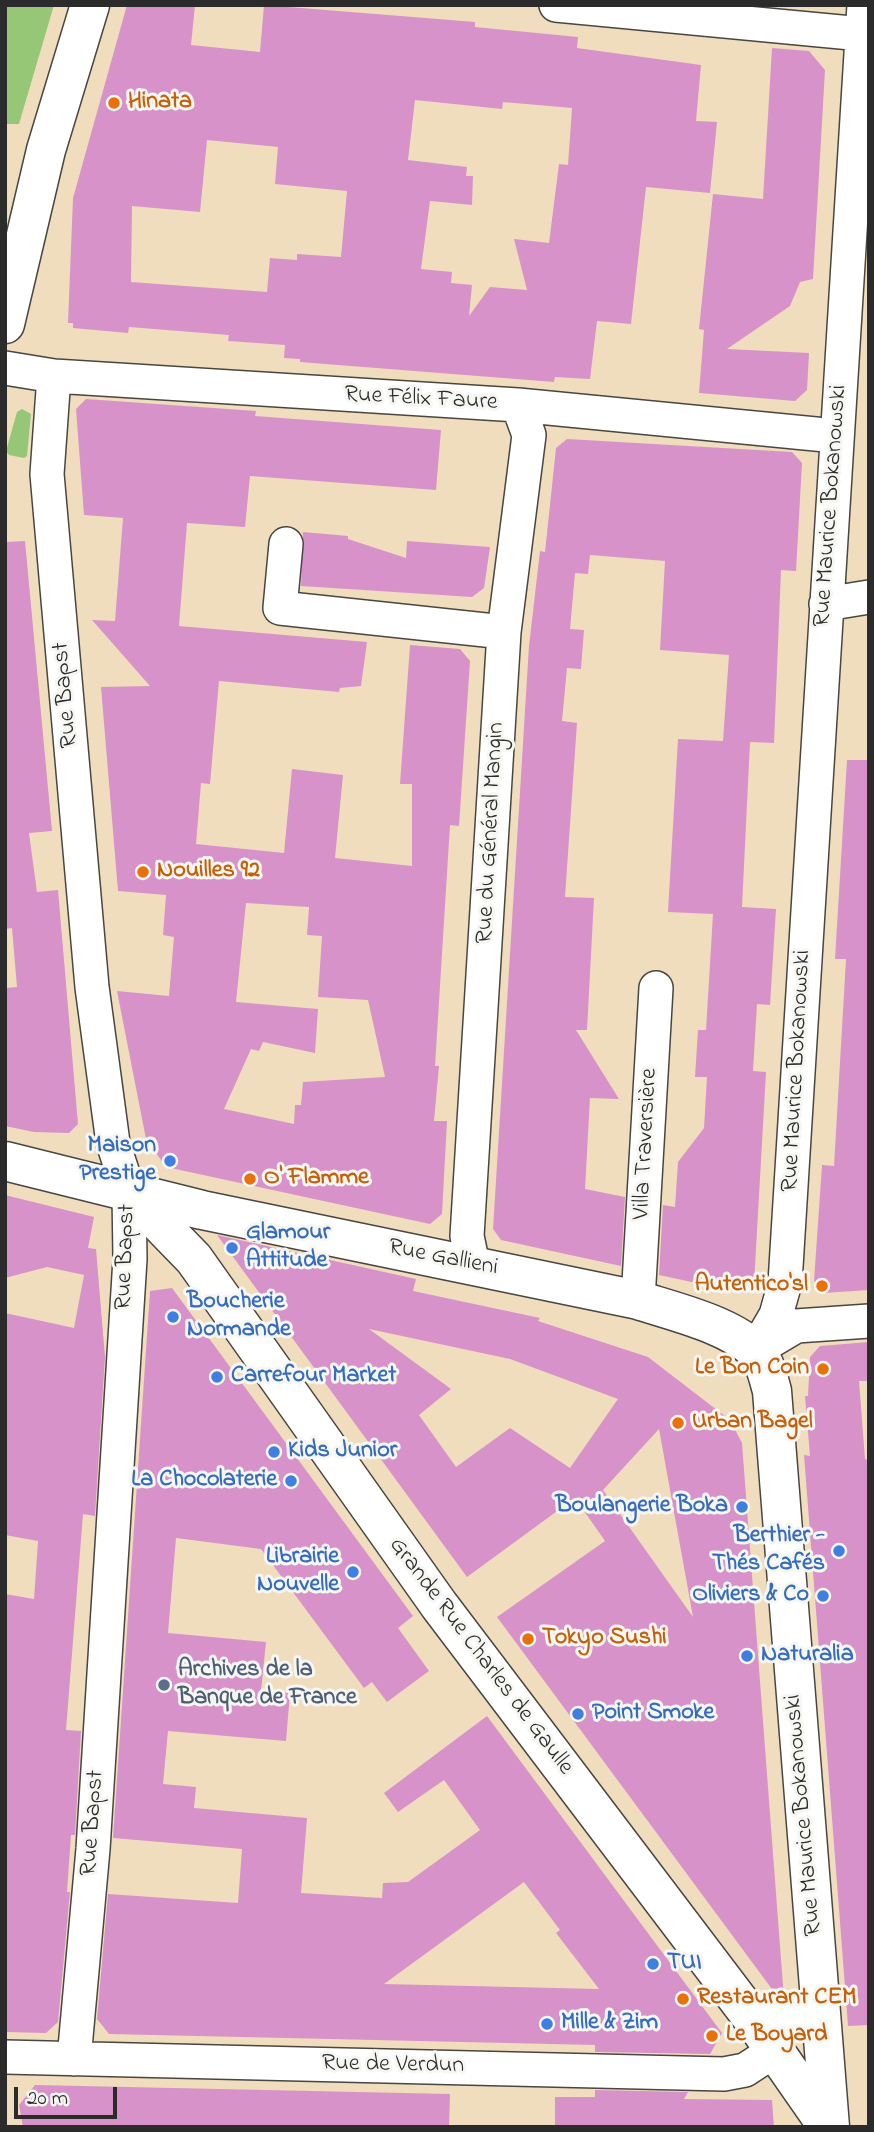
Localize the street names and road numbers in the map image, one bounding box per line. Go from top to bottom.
street label: Rue Félix Faure [344,382,498,418]
street label: Rue Maurice Bokanowski [809,384,855,628]
street label: Rue Bapst [48,641,86,749]
street label: Rue du Général Mangin [472,721,512,945]
street label: Rue Maurice Bokanowski [777,949,819,1193]
street label: Villa Traversière [629,1068,665,1220]
street label: Rue Bapst [111,1203,143,1311]
street label: Rue Gallieni [386,1234,500,1284]
street label: Grande Rue Charles de Gaulle [381,1533,579,1781]
street label: Rue Maurice Bokanowski [780,1693,830,1937]
street label: Rue Bapst [76,1769,112,1877]
street label: Rue de Verdun [322,2050,464,2082]

